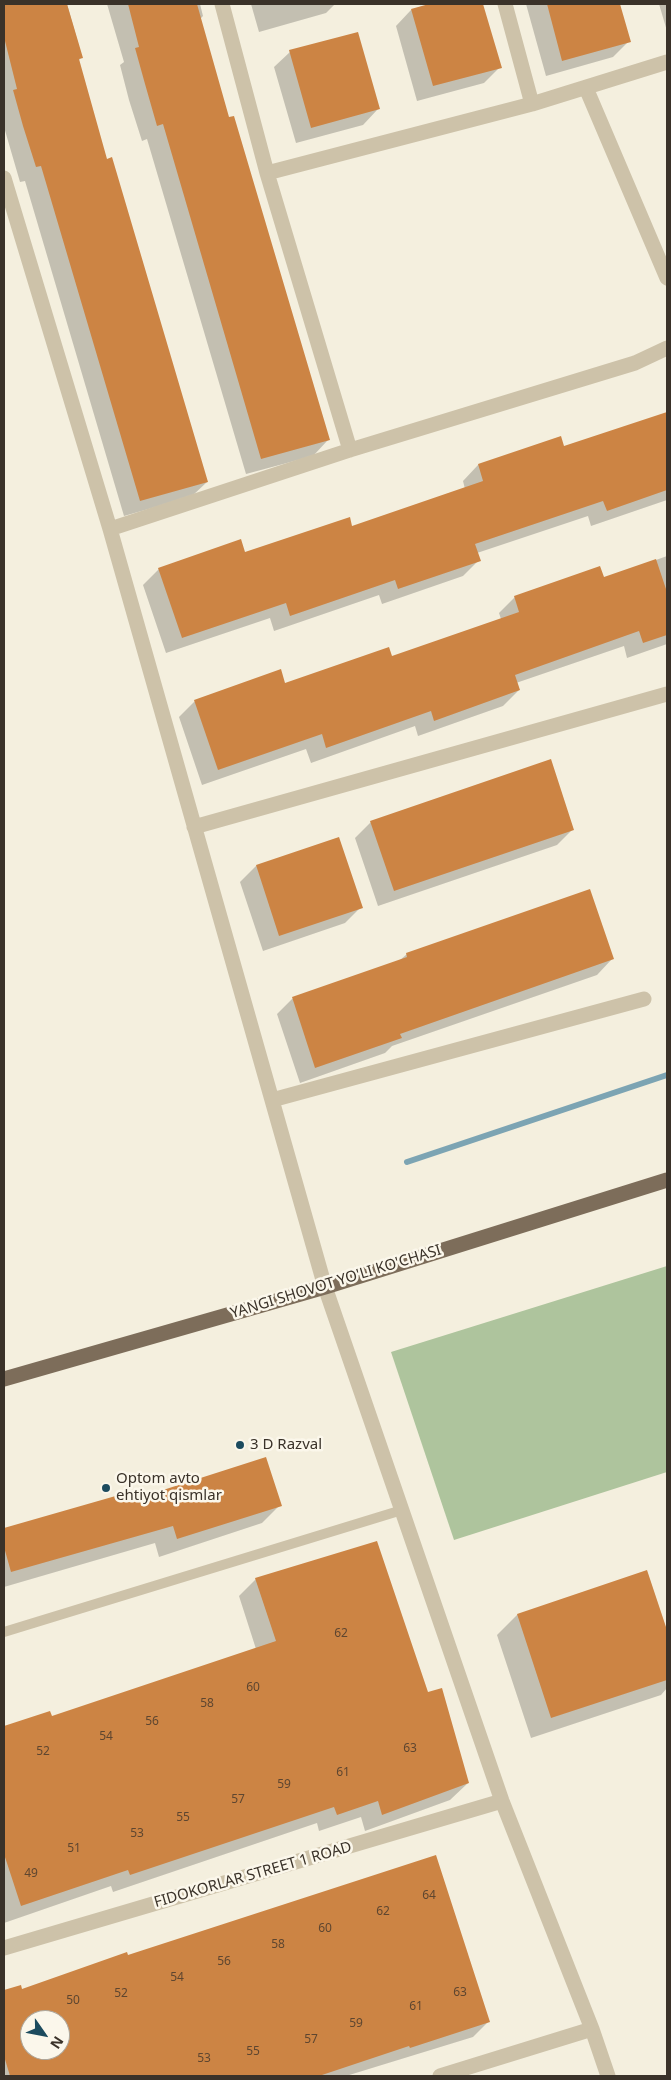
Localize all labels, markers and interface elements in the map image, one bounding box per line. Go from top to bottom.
street label: YANGI SHOVOT YO'LI KO'CHASI [228,1241,444,1323]
place label: 3 D Razval [250,1436,322,1454]
marker: 3 D Razval [234,1439,246,1451]
place label: Optom avto ehtiyot qismlar [116,1470,222,1505]
marker: Optom avto ehtiyot qismlar [100,1482,112,1494]
house number: 62 [334,1627,348,1641]
house number: 60 [246,1681,260,1695]
house number: 58 [200,1697,214,1711]
house number: 56 [145,1715,159,1729]
house number: 54 [99,1730,113,1744]
house number: 63 [403,1742,417,1756]
house number: 52 [36,1745,50,1759]
house number: 61 [336,1766,350,1780]
house number: 59 [277,1778,291,1792]
house number: 57 [231,1793,245,1807]
house number: 55 [176,1811,190,1825]
house number: 53 [130,1827,144,1841]
street label: FIDOKORLAR STREET 1 ROAD [152,1838,354,1912]
house number: 51 [67,1842,81,1856]
house number: 49 [24,1867,38,1881]
house number: 64 [422,1889,436,1903]
house number: 62 [376,1905,390,1919]
house number: 60 [318,1922,332,1936]
house number: 58 [271,1938,285,1952]
house number: 56 [217,1955,231,1969]
house number: 54 [170,1971,184,1985]
house number: 63 [453,1986,467,2000]
house number: 52 [114,1987,128,2001]
house number: 50 [66,1994,80,2008]
house number: 61 [409,2000,423,2014]
north arrow [20,2010,70,2060]
house number: 59 [349,2017,363,2031]
text: N [46,2033,68,2053]
house number: 57 [304,2033,318,2047]
house number: 55 [246,2045,260,2059]
house number: 53 [197,2052,211,2066]

